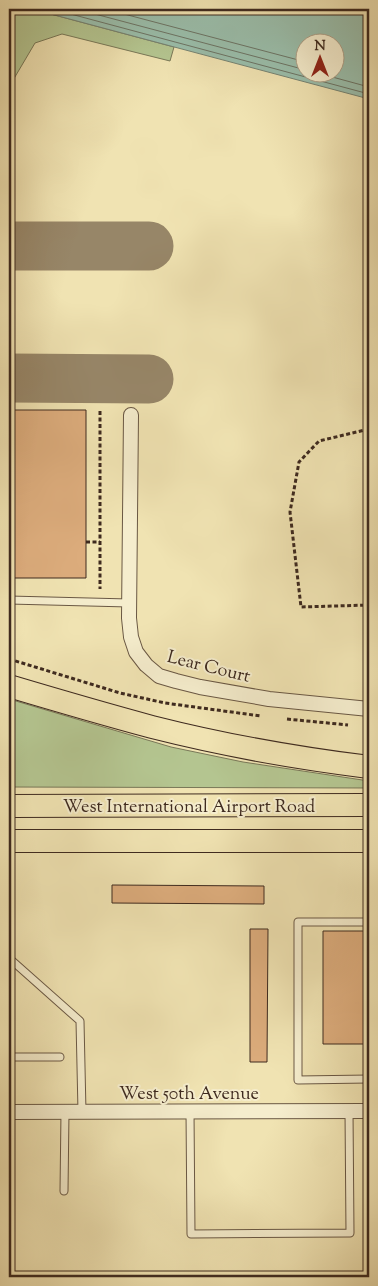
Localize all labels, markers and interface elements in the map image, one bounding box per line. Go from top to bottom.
north arrow [296,32,346,82]
text: N [314,37,326,57]
street label: Lear Court [164,645,253,691]
street label: West International Airport Road [63,795,315,821]
street label: West 50th Avenue [119,1082,259,1108]

